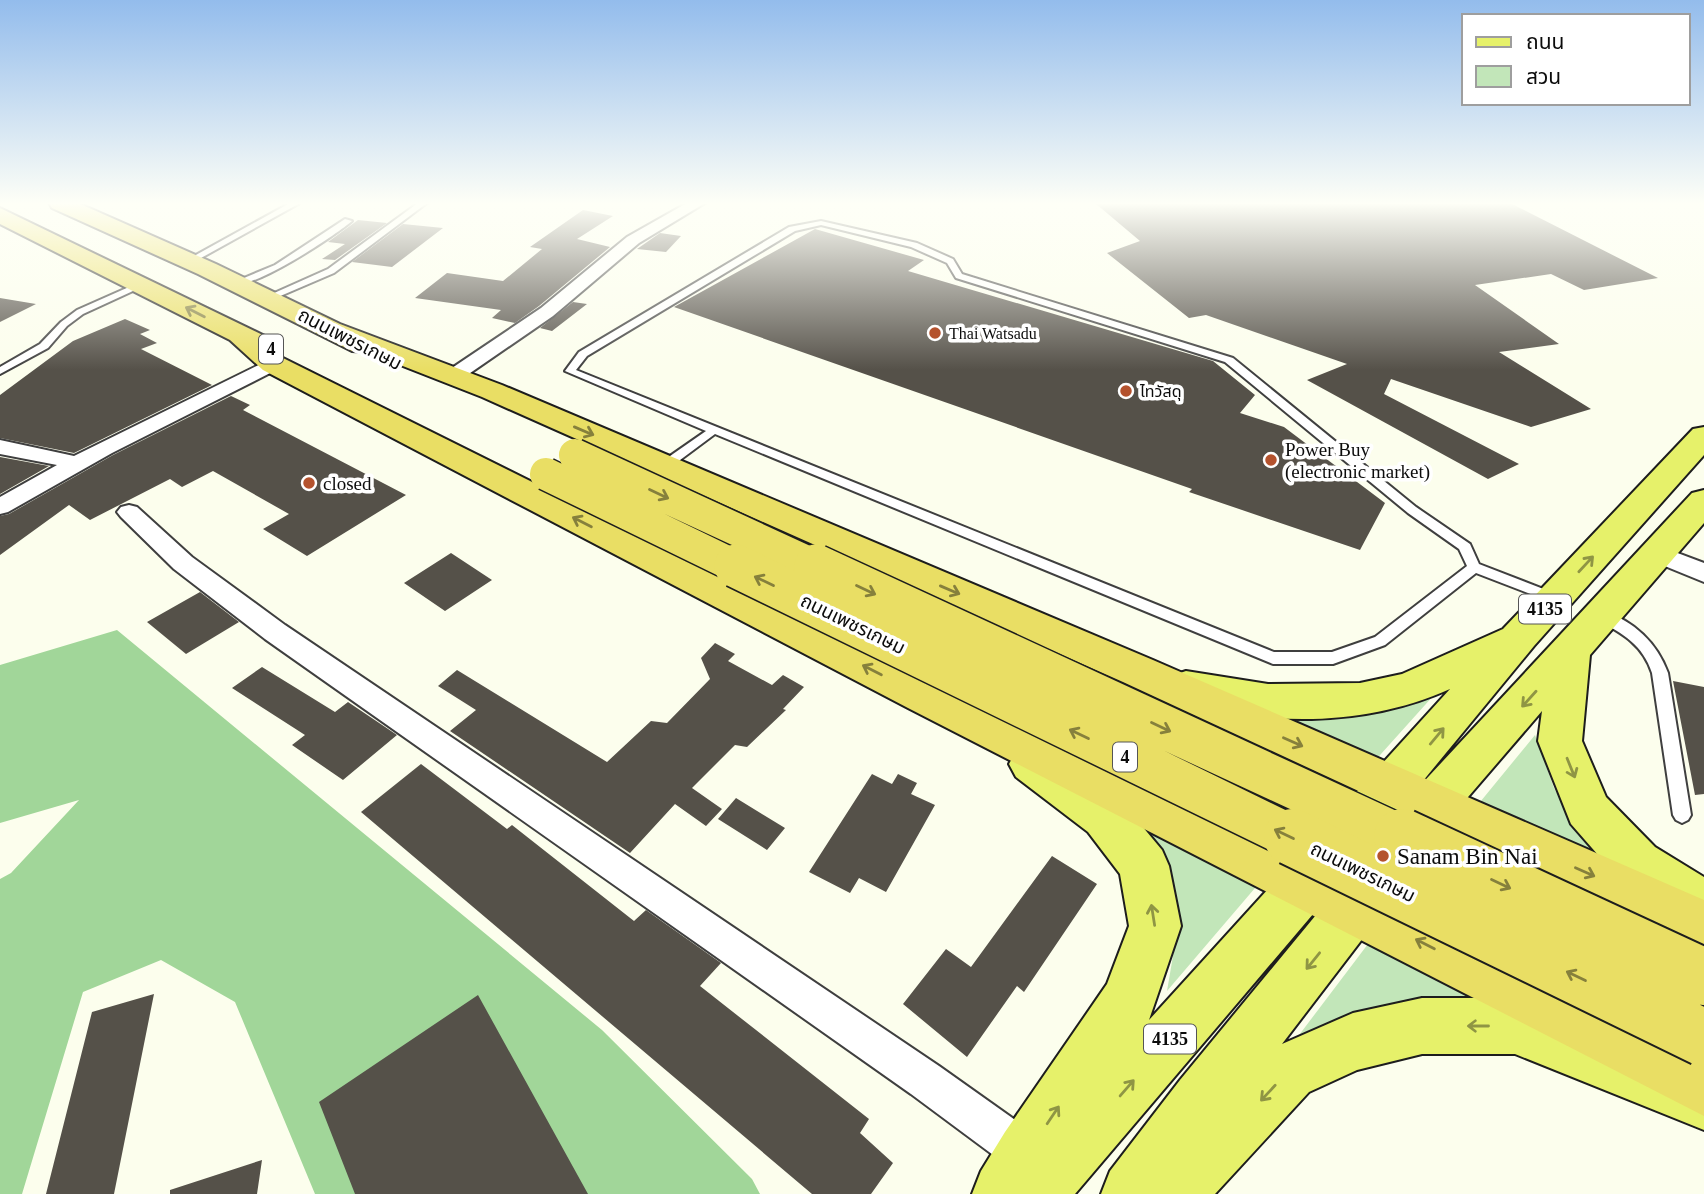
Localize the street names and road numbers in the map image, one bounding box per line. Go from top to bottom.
street label: ถนนเพชรเกษม [295,304,405,374]
road number: 4 [259,334,283,363]
street label: ถนนเพชรเกษม [797,590,909,658]
road number: 4135 [1519,594,1571,624]
road number: 4 [1113,742,1137,772]
street label: ถนนเพชรเกษม [1307,838,1419,906]
road number: 4135 [1144,1024,1196,1054]

